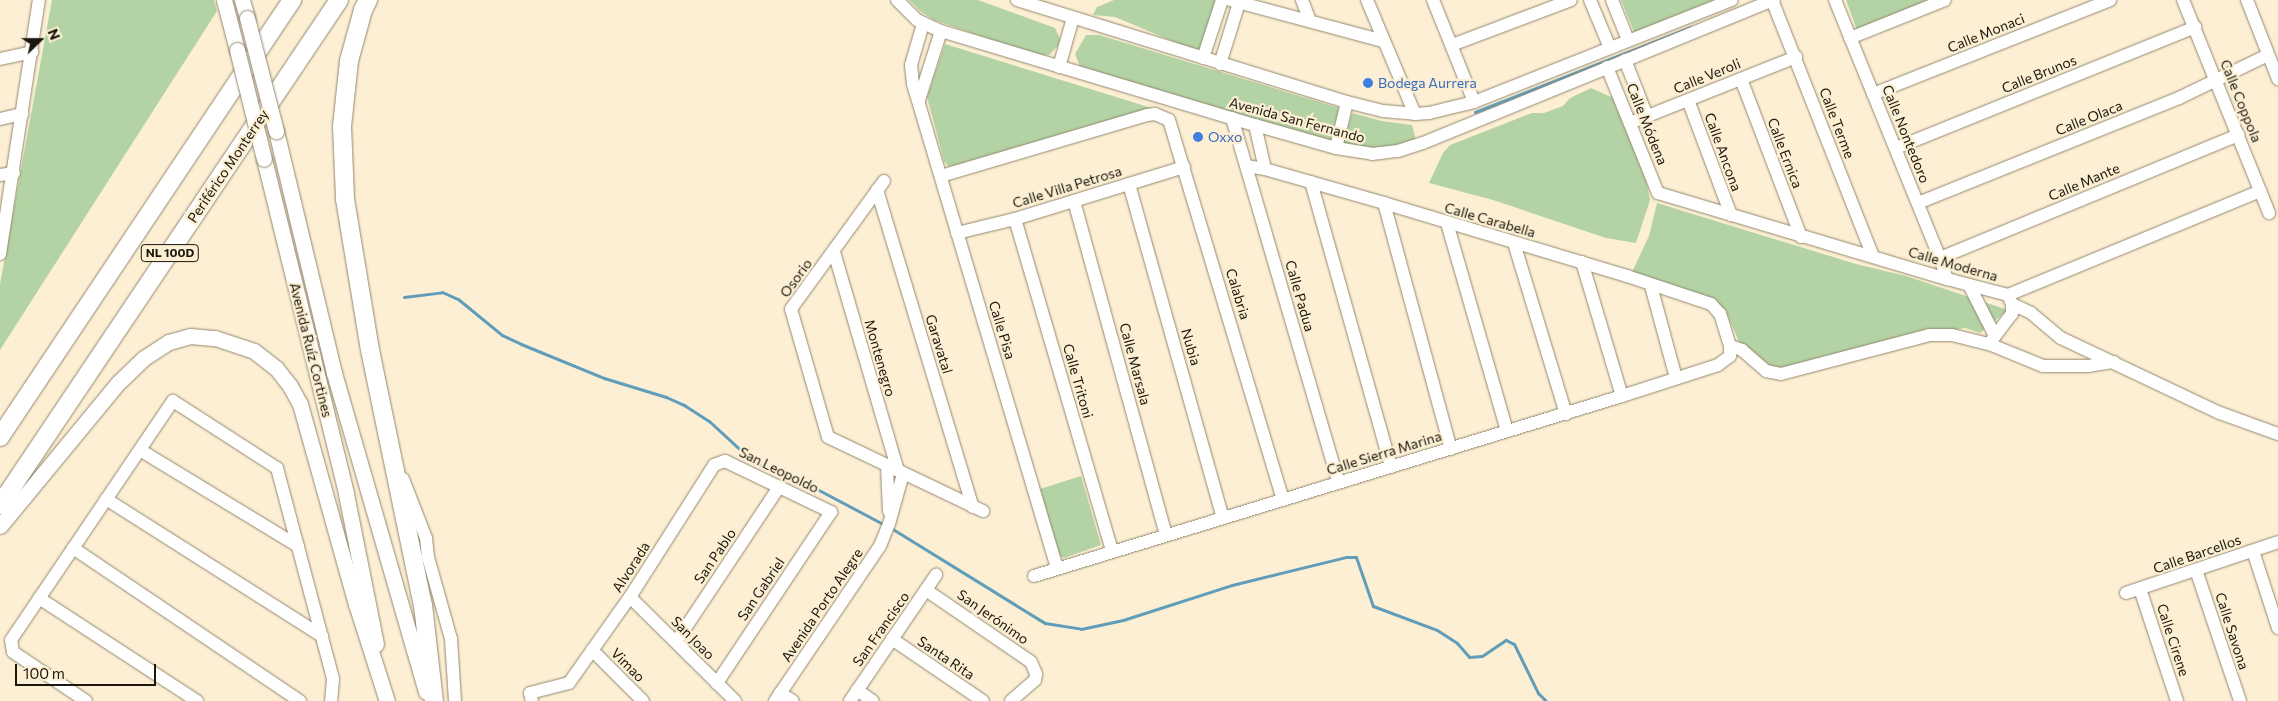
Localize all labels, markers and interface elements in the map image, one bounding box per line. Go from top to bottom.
street label: Calle Monaci [1945,10,2027,56]
north arrow [15,15,65,65]
text: N [45,26,64,42]
street label: Calle Brunos [1999,51,2079,97]
street label: Calle Veroli [1671,55,1743,97]
street label: Calle Coppola [2217,57,2265,145]
place label: Bodega Aurrera [1378,75,1477,91]
marker: Bodega Aurrera [1362,77,1374,89]
street label: Calle Módena [1623,81,1671,167]
street label: Calle Nontedoro [1879,83,1933,185]
street label: Calle Terme [1816,85,1858,161]
street label: Avenida San Fernando [1227,94,1367,146]
street label: Calle Olaca [2053,97,2125,139]
street label: Periférico Monterrey [184,106,272,226]
street label: Calle Ancona [1701,110,1745,194]
street label: Calle Ernica [1764,116,1806,190]
place label: Oxxo [1208,129,1242,145]
marker: Oxxo [1192,131,1204,143]
street label: Calle Mante [2046,159,2122,205]
street label: Calle Villa Petrosa [1010,162,1124,212]
street label: Calle Carabella [1443,199,1537,241]
street label: Calle Moderna [1906,243,2000,285]
road number: NL 100D [140,244,200,262]
street label: Osorio [776,255,816,301]
street label: Calle Padua [1282,258,1318,334]
street label: Calabria [1222,266,1254,322]
street label: Avenida Ruíz Cortines [286,281,336,419]
street label: Calle Pisa [985,299,1019,361]
street label: Garavatal [922,312,956,376]
street label: Montenegro [861,317,899,399]
street label: Calle Marsala [1116,321,1154,407]
street label: Nubia [1178,327,1204,367]
street label: Calle Tritoni [1059,342,1097,420]
street label: Calle Sierra Marina [1324,428,1444,478]
street label: San Leopoldo [736,443,822,497]
street label: San Pablo [691,525,739,587]
street label: Calle Barcellos [2151,531,2243,577]
street label: Alvorada [609,539,653,595]
street label: Avenida Porto Alegre [778,545,866,665]
street label: San Gabriel [734,554,788,624]
street label: San Jerónimo [954,586,1032,648]
street label: San Francisco [849,589,913,669]
street label: Calle Savona [2212,590,2252,672]
street label: Calle Cirene [2153,602,2193,678]
street label: San Joao [668,613,718,663]
street label: Santa Rita [914,633,978,683]
street label: Vimao [608,645,648,685]
scale bar [18,654,159,686]
text: 100 m [23,664,65,682]

